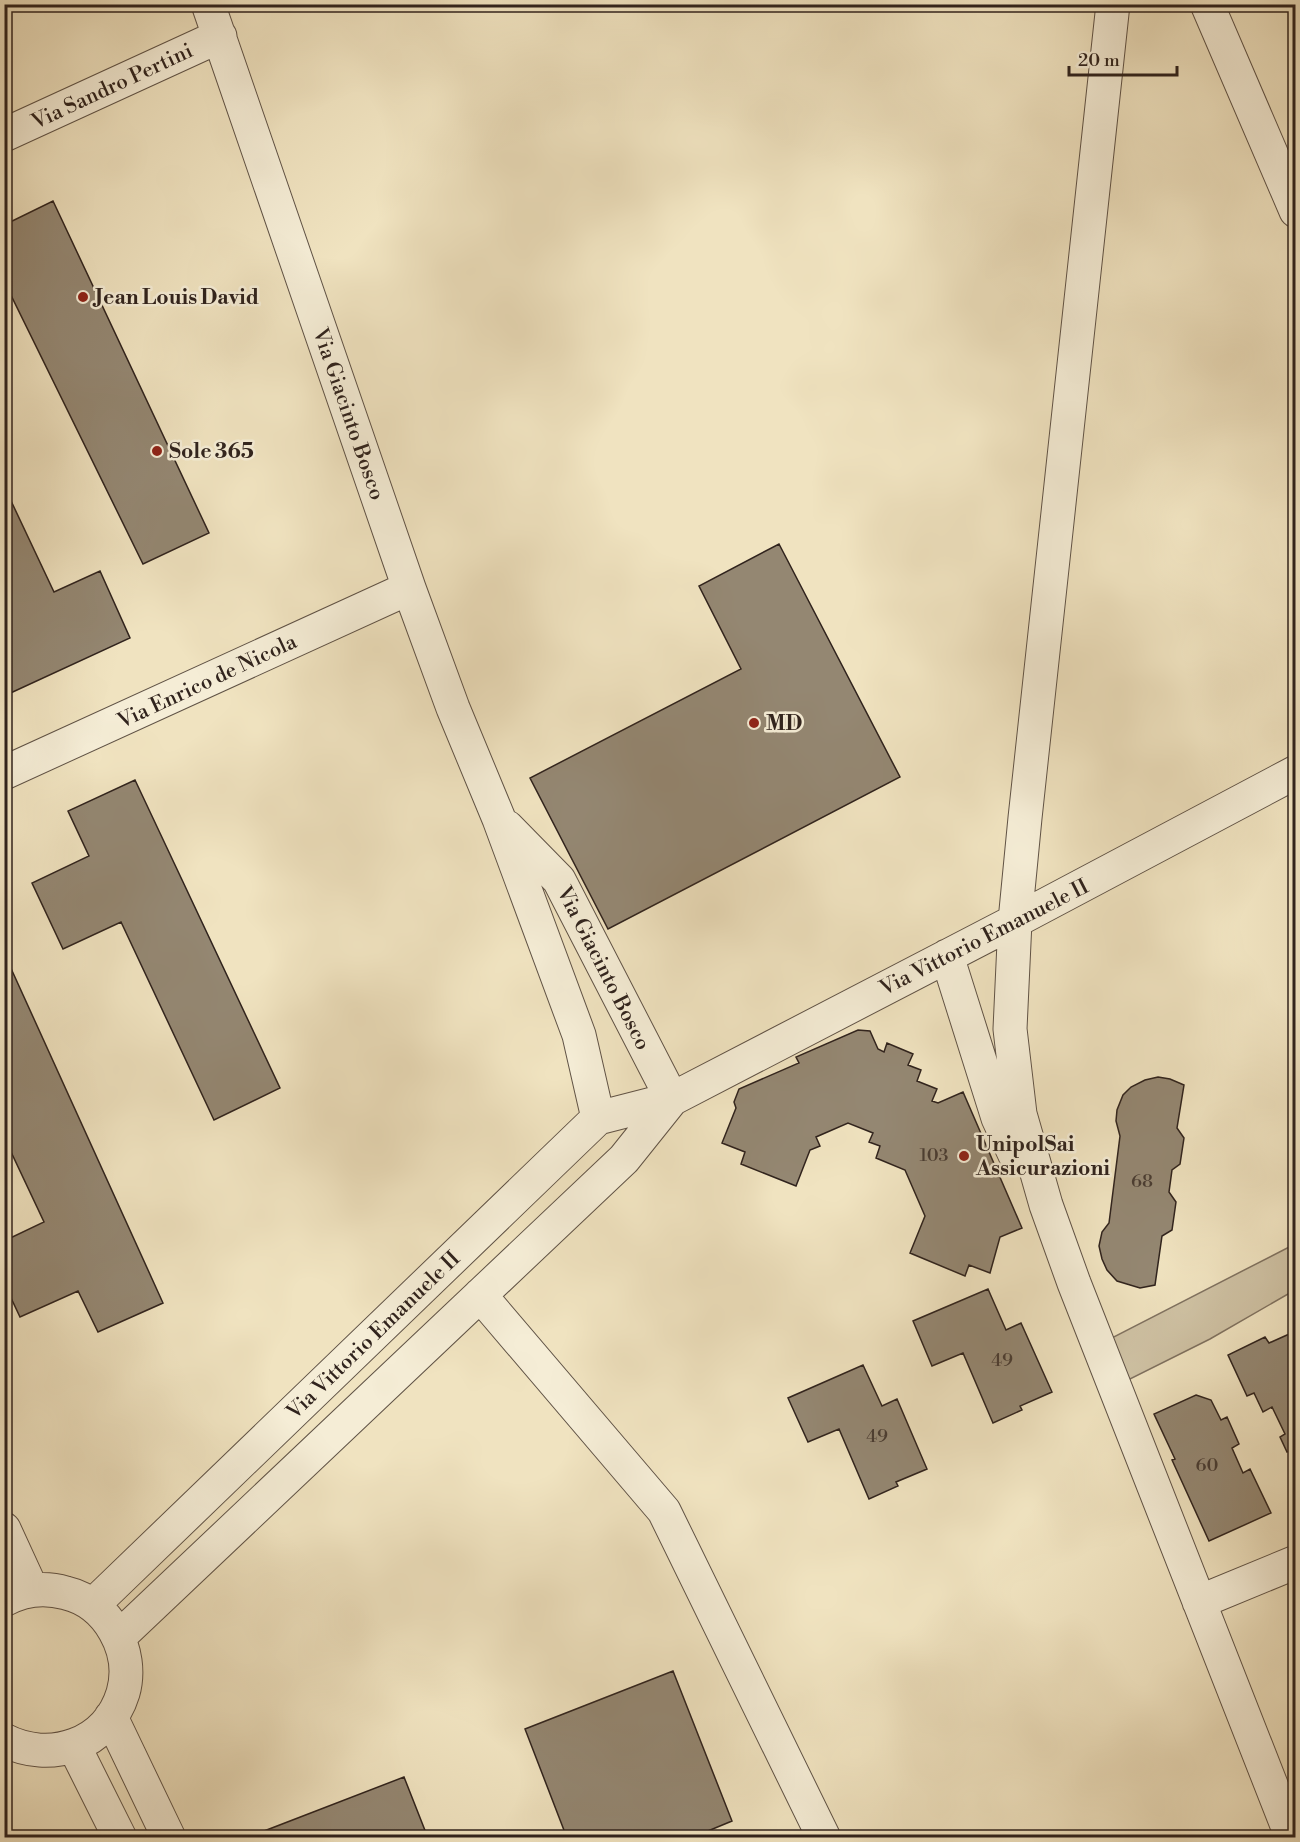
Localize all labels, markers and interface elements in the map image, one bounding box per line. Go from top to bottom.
street label: Via Sandro Pertini [27,38,197,136]
scale bar [1069,39,1177,77]
text: 20 m [1078,49,1120,72]
place label: Jean Louis David [92,285,259,311]
marker: Jean Louis David [76,290,90,304]
street label: Via Giacinto Bosco [306,324,390,504]
place label: Sole 365 [169,439,254,465]
marker: Sole 365 [150,444,164,458]
street label: Via Enrico de Nicola [113,629,301,735]
place label: MD [766,711,802,737]
marker: MD [747,716,761,730]
street label: Via Vittorio Emanuele II [875,874,1093,1002]
street label: Via Giacinto Bosco [550,881,656,1055]
place label: UnipolSai Assicurazioni [975,1132,1110,1182]
house number: 103 [919,1144,949,1167]
marker: UnipolSai Assicurazioni [957,1149,971,1163]
house number: 68 [1131,1170,1153,1193]
street label: Via Vittorio Emanuele II [281,1246,466,1426]
house number: 49 [991,1349,1013,1372]
house number: 49 [866,1425,888,1448]
house number: 60 [1196,1454,1218,1477]

